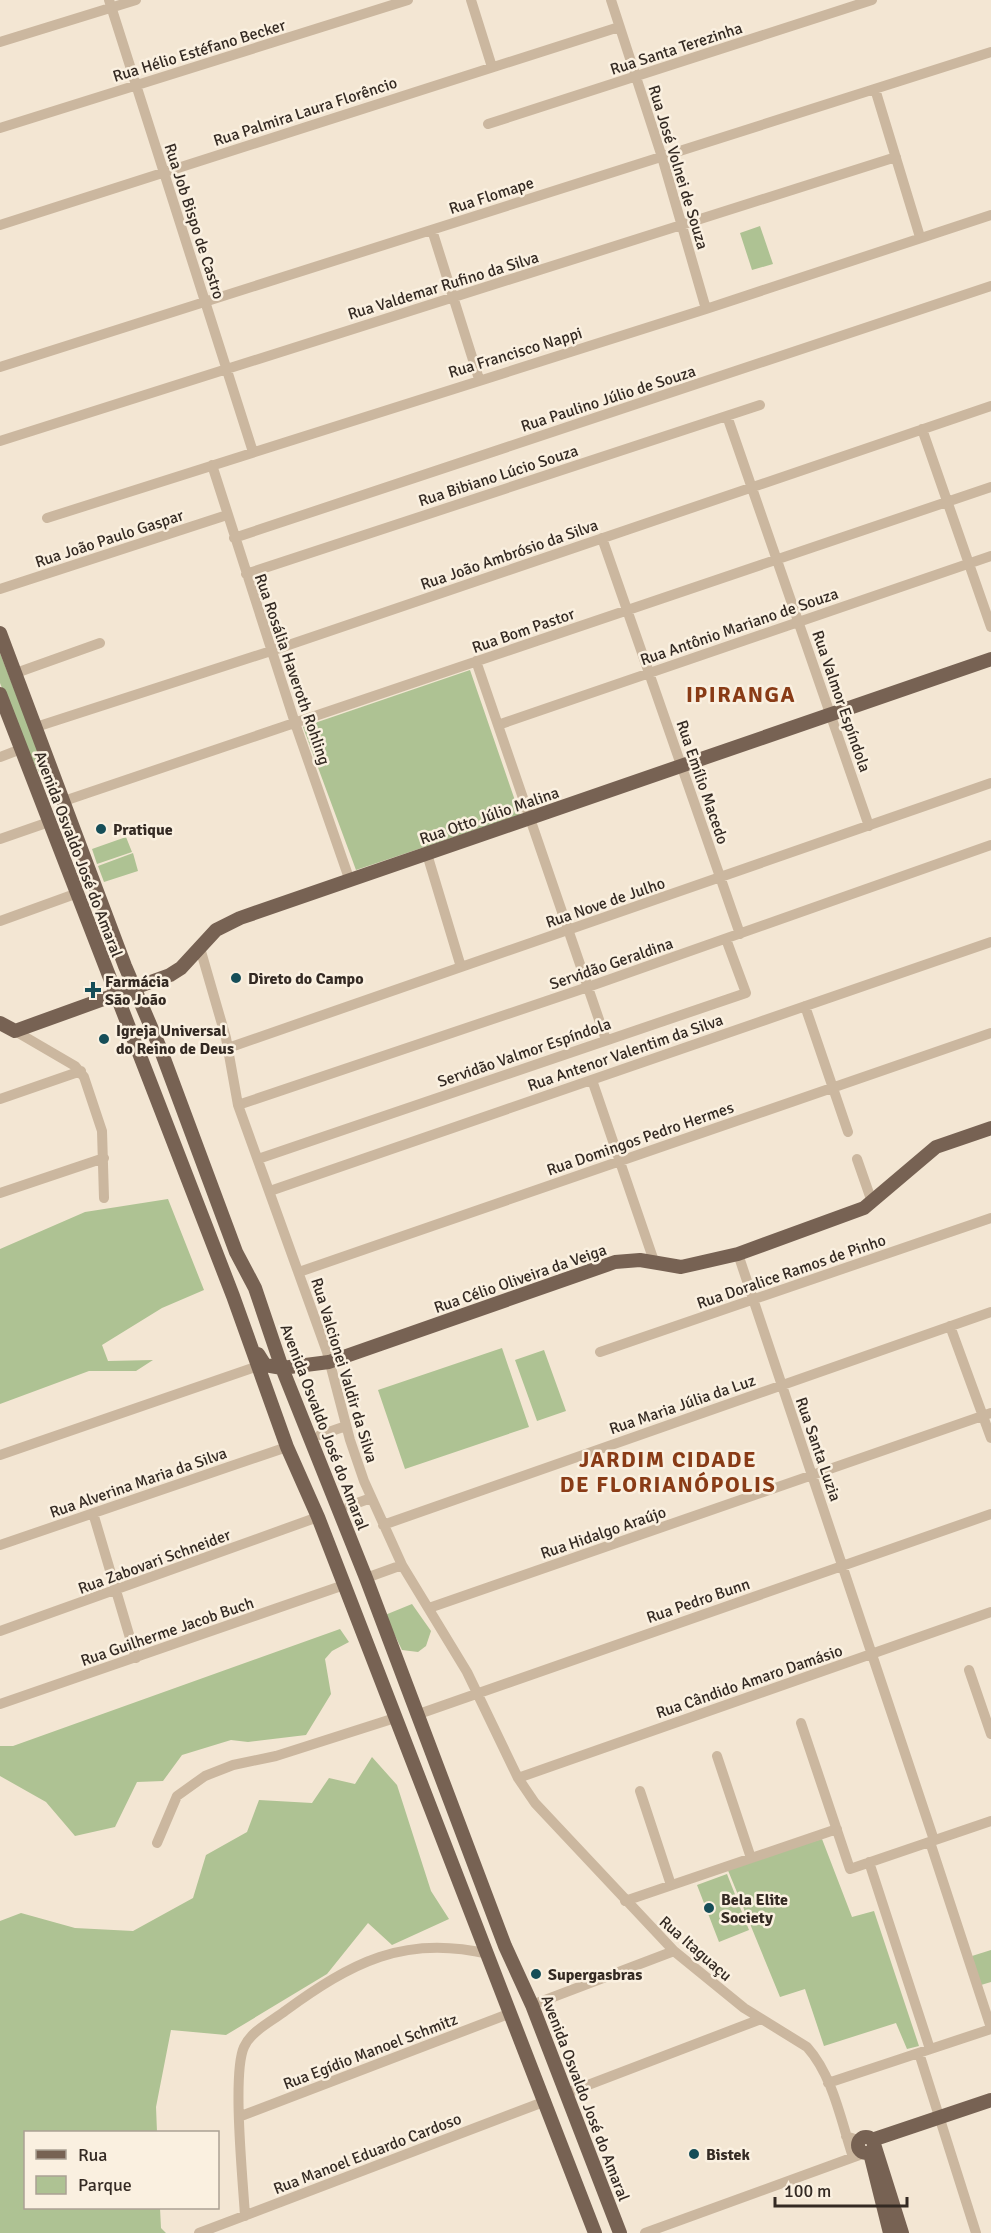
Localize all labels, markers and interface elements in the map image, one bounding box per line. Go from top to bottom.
street label: Rua Hélio Estéfano Becker [110,15,288,87]
street label: Rua Santa Terezinha [608,18,745,80]
street label: Rua Palmira Laura Florêncio [211,73,400,151]
street label: Rua José Volnei de Souza [643,83,713,252]
street label: Rua Job Bispo de Castro [159,141,229,302]
street label: Rua Flomape [446,173,536,219]
street label: Rua Valdemar Rufino da Silva [345,247,541,325]
street label: Rua Francisco Nappi [446,323,585,383]
street label: Rua Paulino Júlio de Souza [518,361,698,437]
street label: Rua Bibiano Lúcio Souza [416,441,581,511]
street label: Rua João Paulo Gaspar [33,505,186,572]
street label: Rua João Ambrósio da Silva [418,515,601,595]
street label: Rua Rosália Haveroth Rohling [250,571,334,768]
street label: Rua Antônio Mariano de Souza [638,584,841,670]
street label: Rua Bom Pastor [469,604,577,658]
street label: Rua Valmor Espíndola [807,628,875,775]
district label: IPIRANGA [686,681,796,708]
street label: Rua Emílio Macedo [671,718,733,847]
street label: Avenida Osvaldo José do Amaral [29,748,127,961]
street label: Rua Otto Júlio Malina [417,783,562,849]
place label: Pratique [113,820,173,840]
marker: Pratique [94,822,108,836]
street label: Rua Nove de Julho [543,873,668,933]
street label: Servidão Geraldina [547,933,676,994]
place label: Direto do Campo [248,969,364,989]
marker: Direto do Campo [229,971,243,985]
place label: Farmácia São João [105,972,169,1010]
marker: Farmácia São João [86,983,100,997]
street label: Rua Antenor Valentim da Silva [525,1010,726,1096]
street label: Servidão Valmor Espíndola [435,1014,614,1092]
place label: Igreja Universal do Reino de Deus [116,1021,234,1059]
marker: Igreja Universal do Reino de Deus [97,1032,111,1046]
street label: Rua Domingos Pedro Hermes [544,1098,736,1180]
street label: Rua Doralice Ramos de Pinho [694,1230,888,1314]
street label: Rua Célio Oliveira da Veiga [431,1240,609,1318]
street label: Rua Valcionei Valdir da Silva [306,1275,382,1465]
street label: Avenida Osvaldo José do Amaral [275,1321,373,1534]
street label: Rua Maria Júlia da Luz [607,1371,758,1439]
street label: Rua Santa Luzia [791,1395,845,1504]
street label: Rua Alverina Maria da Silva [47,1443,230,1523]
district label: JARDIM CIDADE DE FLORIANÓPOLIS [560,1446,776,1498]
street label: Rua Hidalgo Araújo [538,1502,669,1564]
street label: Rua Zabovari Schneider [75,1525,234,1599]
street label: Rua Pedro Bunn [644,1574,753,1628]
street label: Rua Guilherme Jacob Buch [78,1593,256,1671]
street label: Rua Cândido Amaro Damásio [653,1641,845,1723]
place label: Bela Elite Society [721,1890,788,1928]
marker: Bela Elite Society [702,1901,716,1915]
street label: Rua Itaguaçu [655,1912,736,1986]
place label: Supergasbras [548,1965,642,1985]
marker: Supergasbras [529,1967,543,1981]
street label: Avenida Osvaldo José do Amaral [536,1992,634,2205]
street label: Rua Egídio Manoel Schmitz [280,2009,460,2094]
street label: Rua Manoel Eduardo Cardoso [271,2109,464,2199]
legend [24,2131,219,2209]
text: Rua [78,2144,107,2166]
place label: Bistek [706,2145,751,2165]
marker: Bistek [687,2147,701,2161]
scale bar [775,2170,907,2208]
text: Parque [78,2174,132,2196]
text: 100 m [784,2180,831,2202]

